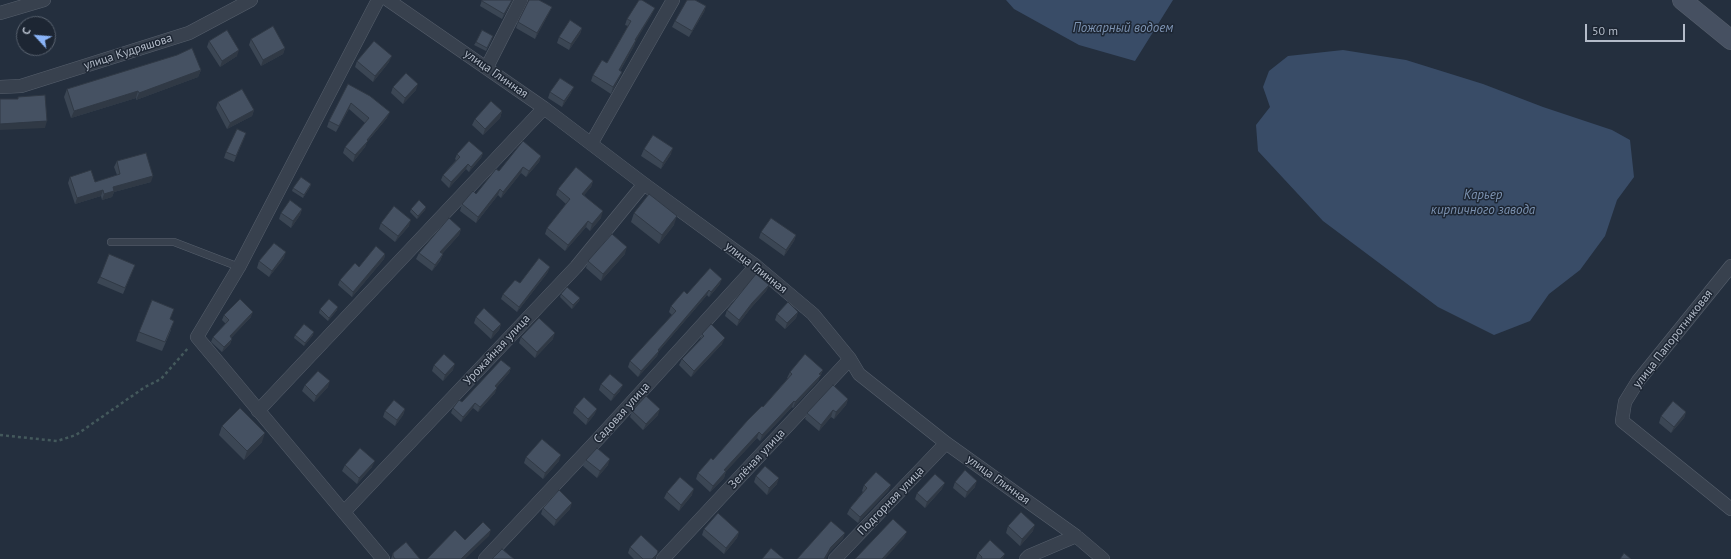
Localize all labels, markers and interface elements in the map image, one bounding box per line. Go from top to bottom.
north arrow [16,16,56,56]
scale bar [1587,16,1687,42]
water label: Пожарный водоем [1073,20,1173,36]
text: 50 m [1592,23,1618,38]
text: С [18,25,34,37]
street label: улица Кудряшова [82,31,174,73]
street label: улица Глинная [461,47,531,101]
water label: Карьер кирпичного завода [1431,187,1535,218]
street label: улица Глинная [722,239,790,297]
street label: улица Папоротниковая [1630,287,1716,391]
street label: Урожайная улица [461,312,533,388]
street label: Садовая улица [591,380,653,446]
street label: Зелёная улица [726,426,788,492]
street label: улица Глинная [963,452,1033,508]
street label: Подгорная улица [855,464,927,538]

